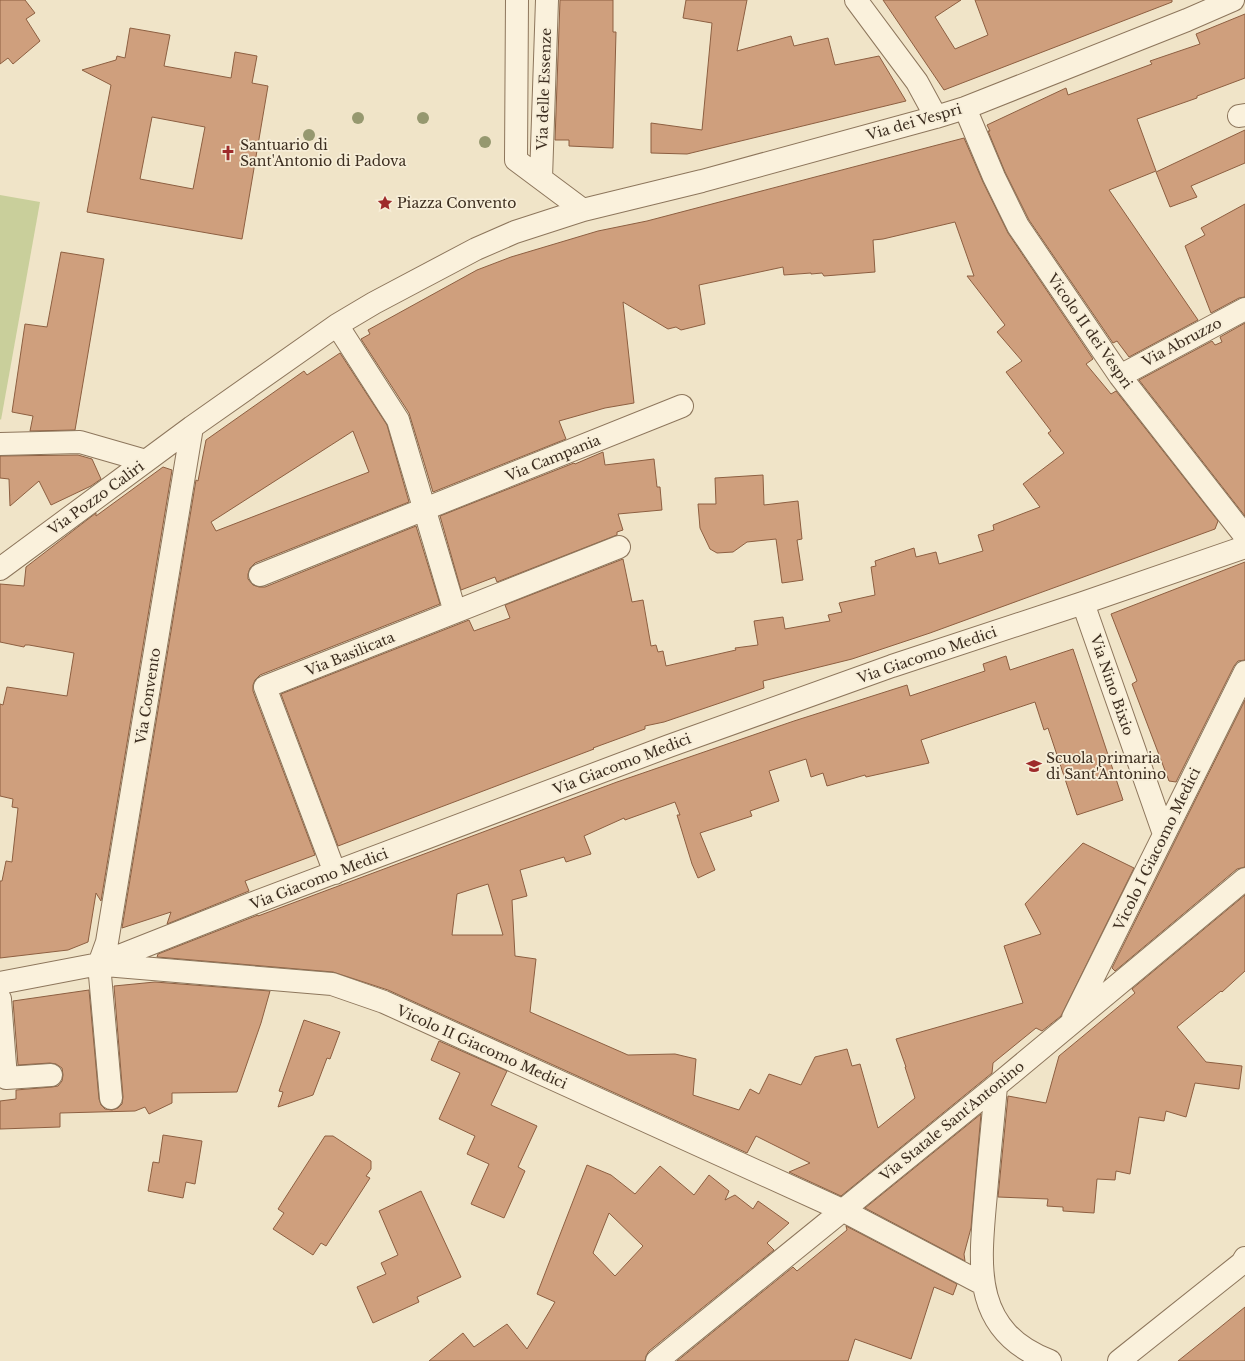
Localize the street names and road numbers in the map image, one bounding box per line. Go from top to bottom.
street label: Via delle Essenze [533,28,555,151]
street label: Via dei Vespri [863,100,964,144]
street label: Vicolo II dei Vespri [1043,269,1137,392]
street label: Via Abruzzo [1138,314,1225,371]
street label: Via Campania [502,431,603,486]
street label: Via Pozzo Caliri [44,457,148,539]
street label: Via Giacomo Medici [854,623,999,688]
street label: Via Basilicata [302,628,397,680]
street label: Via Nino Bixio [1086,631,1138,738]
street label: Via Convento [131,647,165,746]
street label: Via Giacomo Medici [550,729,694,799]
street label: Vicolo I Giacomo Medici [1109,764,1204,934]
street label: Via Giacomo Medici [247,844,391,914]
street label: Vicolo II Giacomo Medici [393,1001,570,1093]
street label: Via Statale Sant'Antonino [875,1057,1028,1186]

